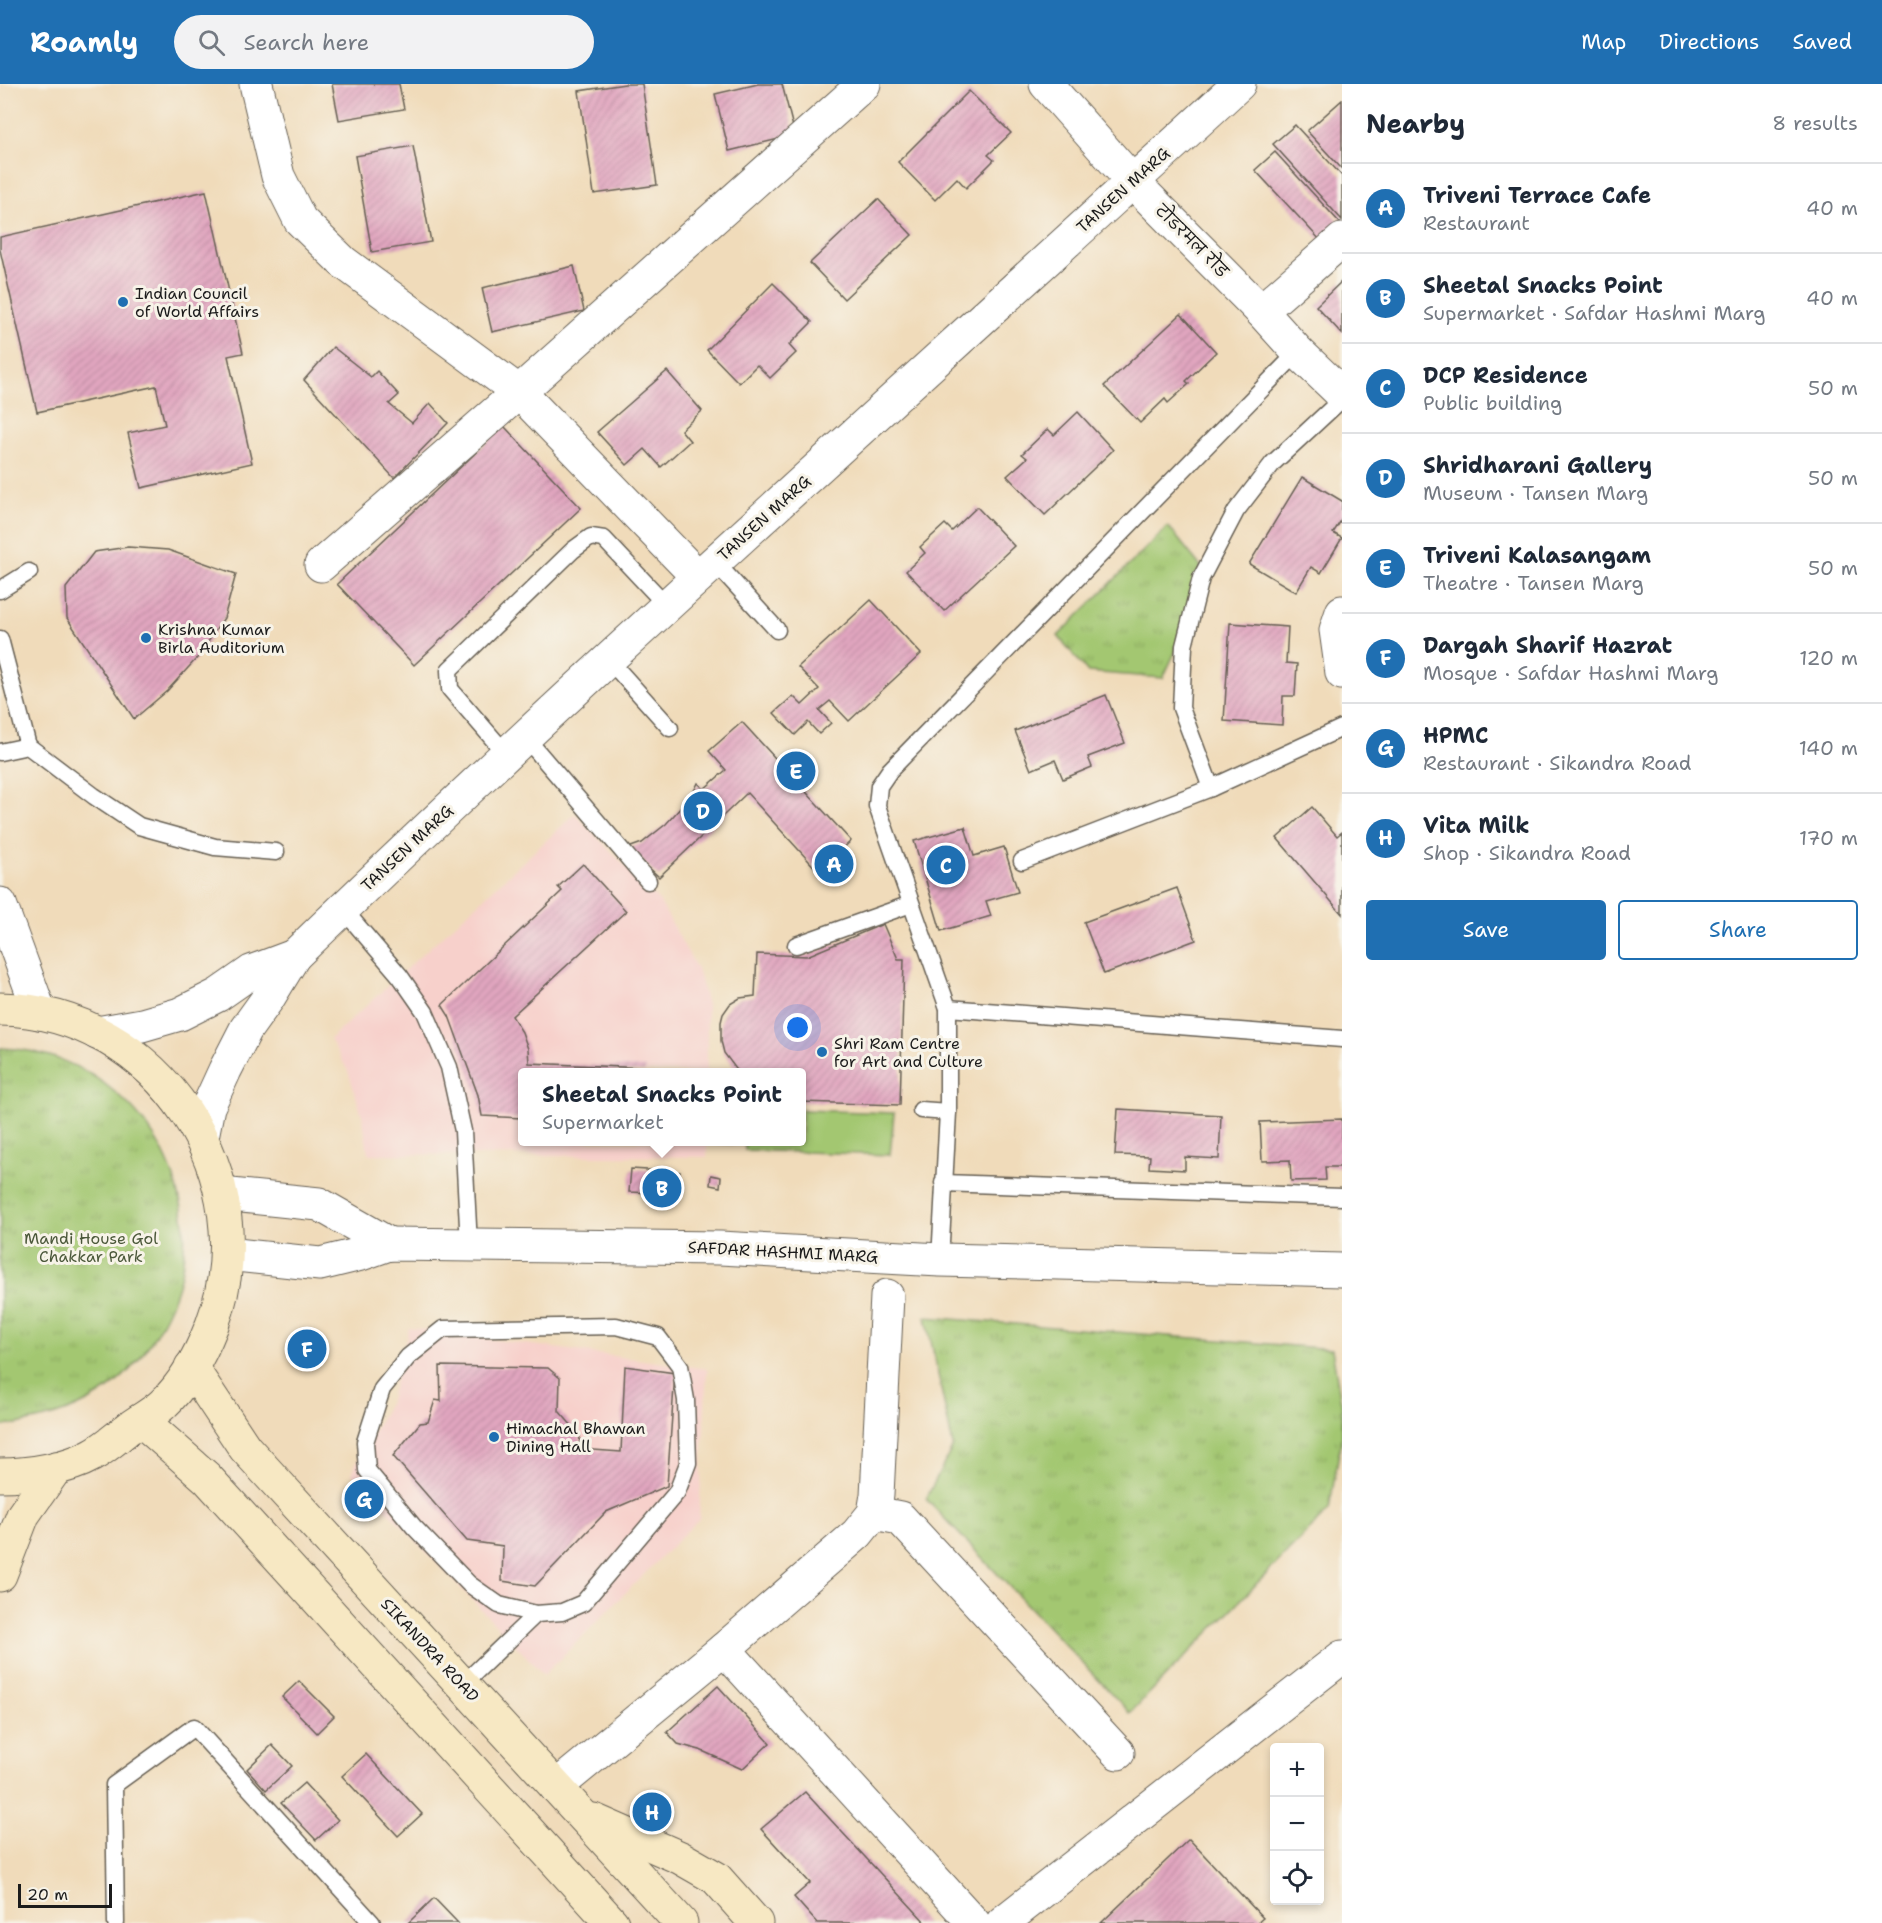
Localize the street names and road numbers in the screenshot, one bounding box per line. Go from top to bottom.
street label: TANSEN MARG [1072,143,1174,237]
street label: टोडरमल रोड [1150,199,1234,283]
street label: TANSEN MARG [713,471,815,565]
street label: TANSEN MARG [357,800,457,896]
street label: SAFDAR HASHMI MARG [687,1237,879,1267]
street label: SIKANDRA ROAD [376,1594,484,1706]

